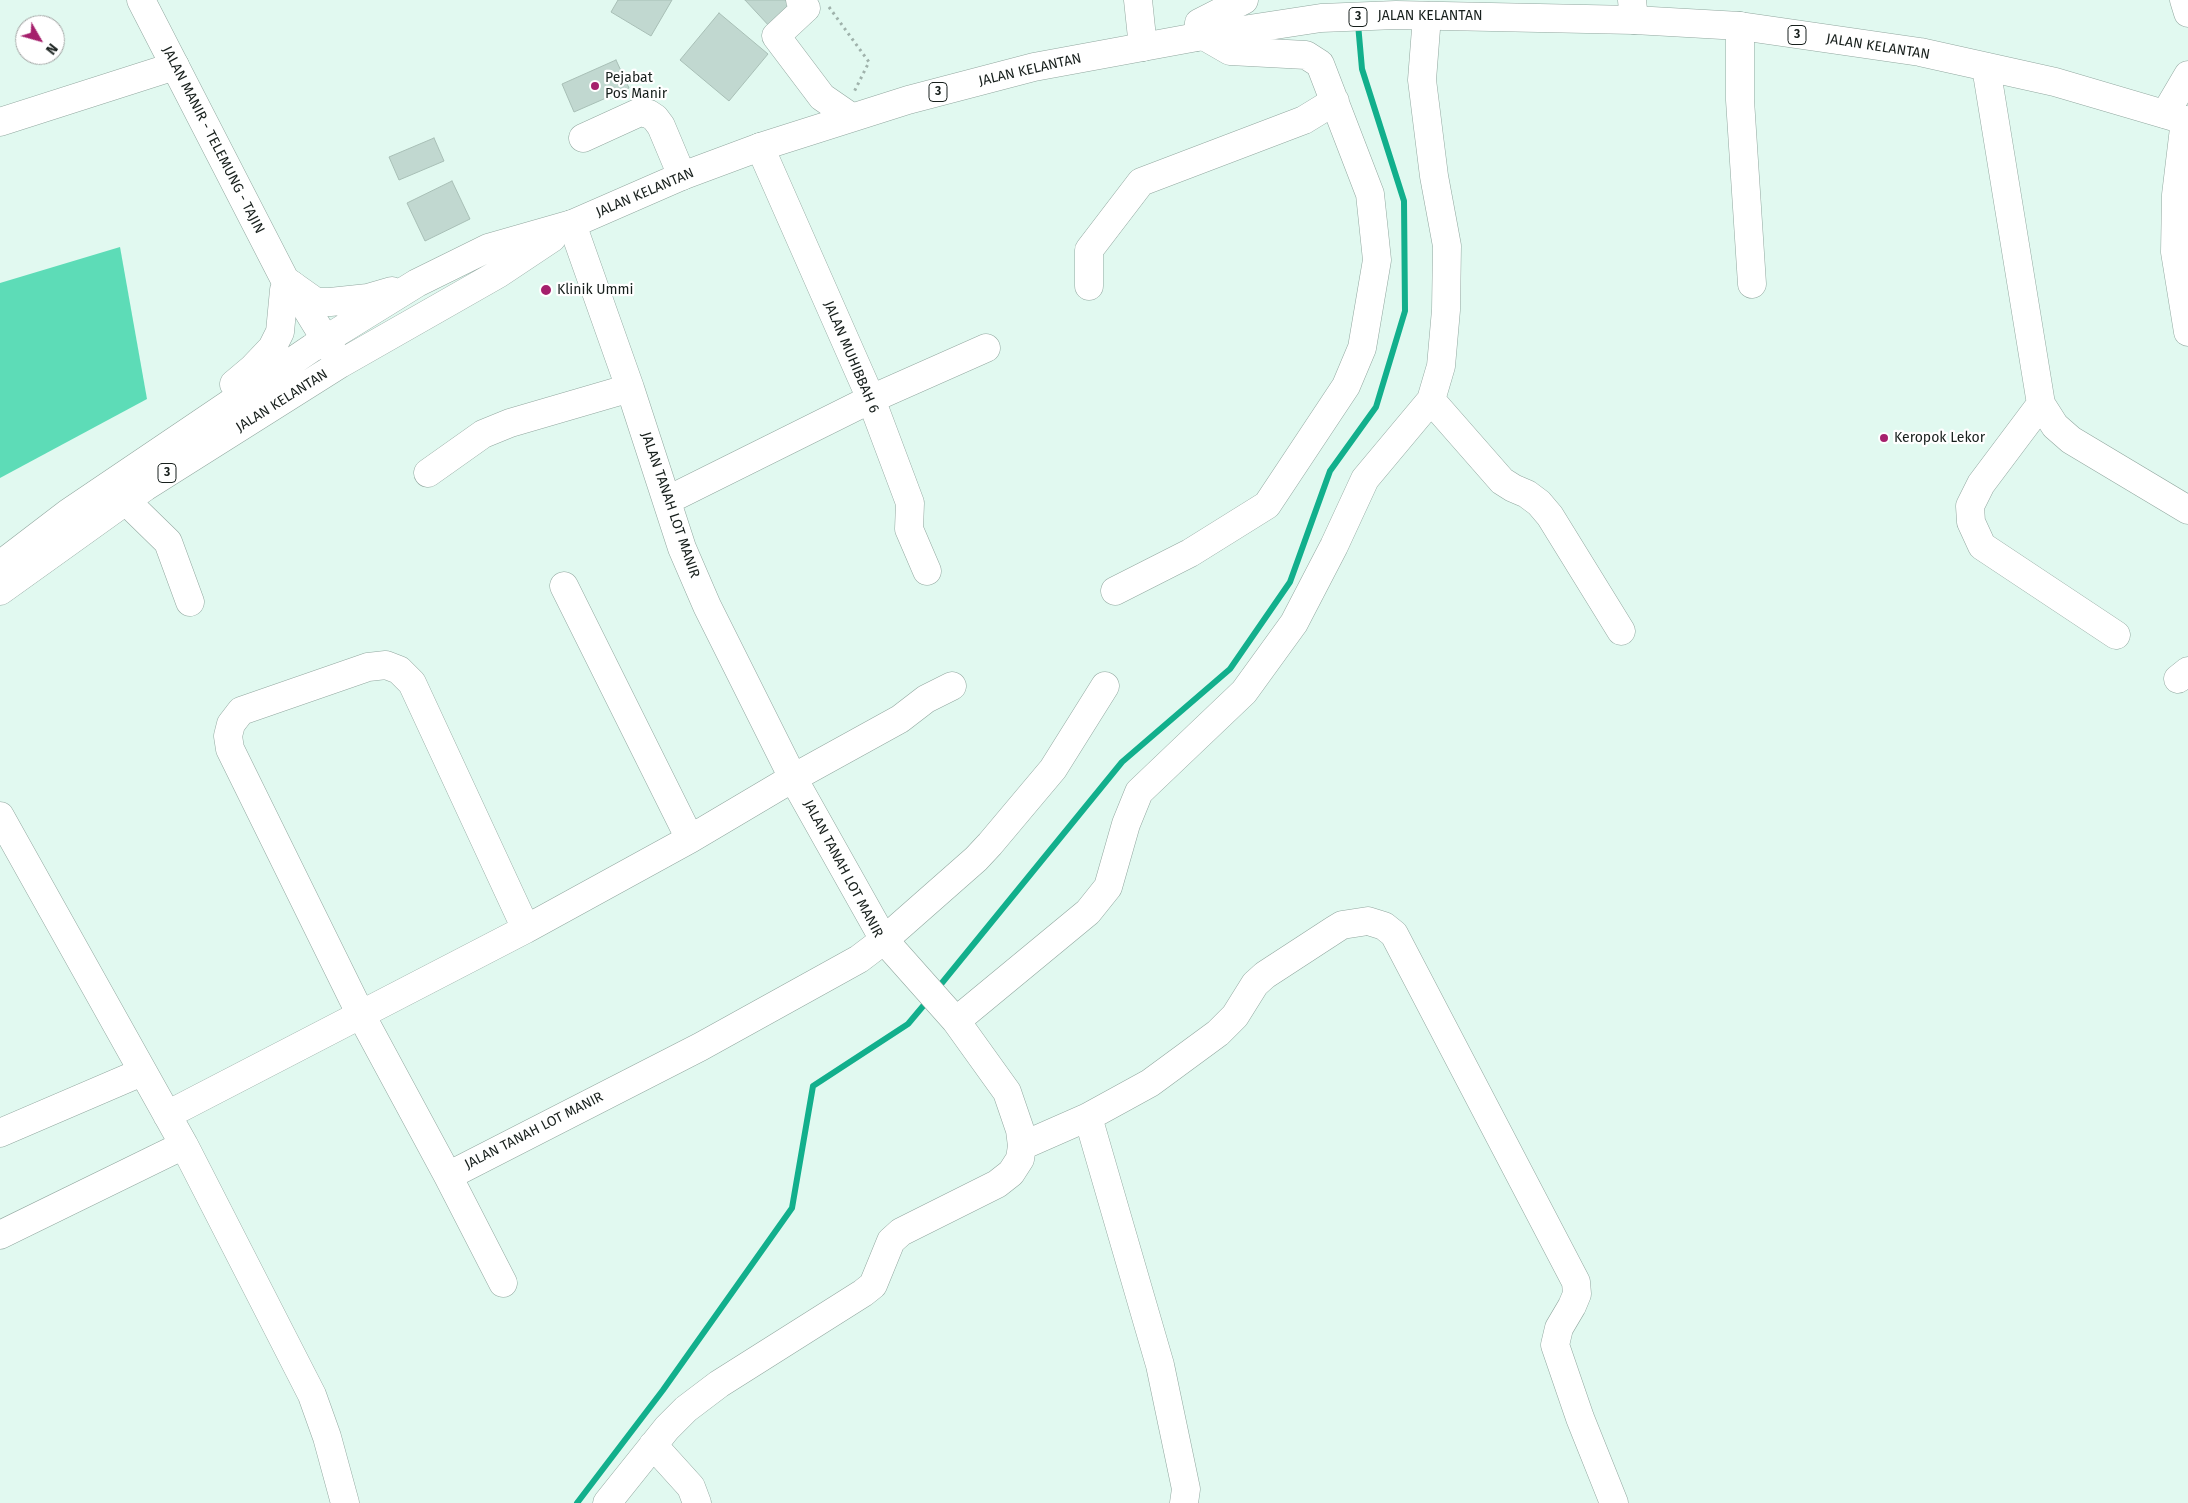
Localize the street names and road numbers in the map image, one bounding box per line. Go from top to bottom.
road number: 3 [1349,8,1367,26]
street label: JALAN KELANTAN [1378,8,1482,24]
road number: 3 [1788,26,1806,44]
street label: JALAN KELANTAN [1825,30,1931,64]
street label: JALAN MANIR - TELEMUNG - TAJIN [158,44,268,236]
street label: JALAN KELANTAN [977,50,1083,90]
road number: 3 [929,82,947,101]
street label: JALAN KELANTAN [593,165,697,221]
street label: JALAN MUHIBBAH 6 [820,298,882,416]
street label: JALAN KELANTAN [233,366,331,436]
street label: JALAN TANAH LOT MANIR [637,430,703,580]
road number: 3 [158,463,176,482]
street label: JALAN TANAH LOT MANIR [800,797,886,941]
street label: JALAN TANAH LOT MANIR [462,1089,606,1173]

